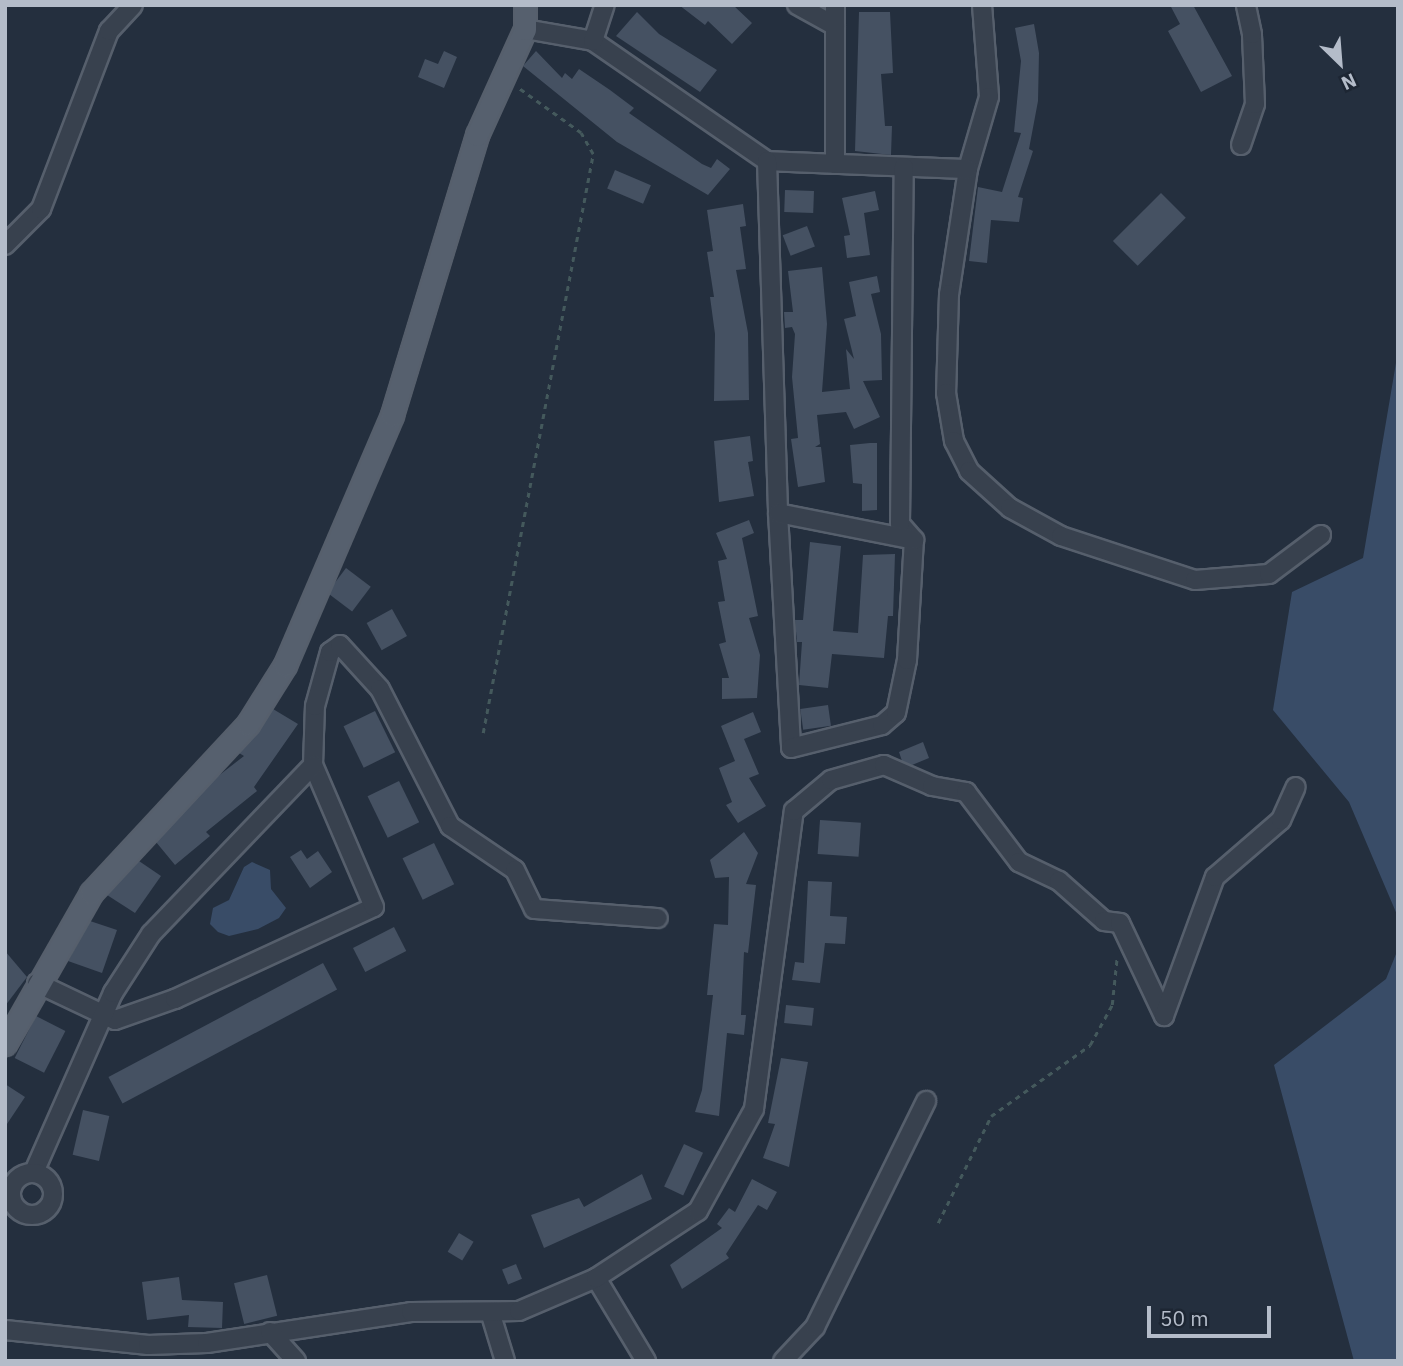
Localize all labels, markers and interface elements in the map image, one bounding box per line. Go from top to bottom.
north arrow [1305,28,1375,98]
text: N [1338,68,1360,96]
scale bar [1151,1292,1275,1336]
text: 50 m [1160,1304,1209,1332]

